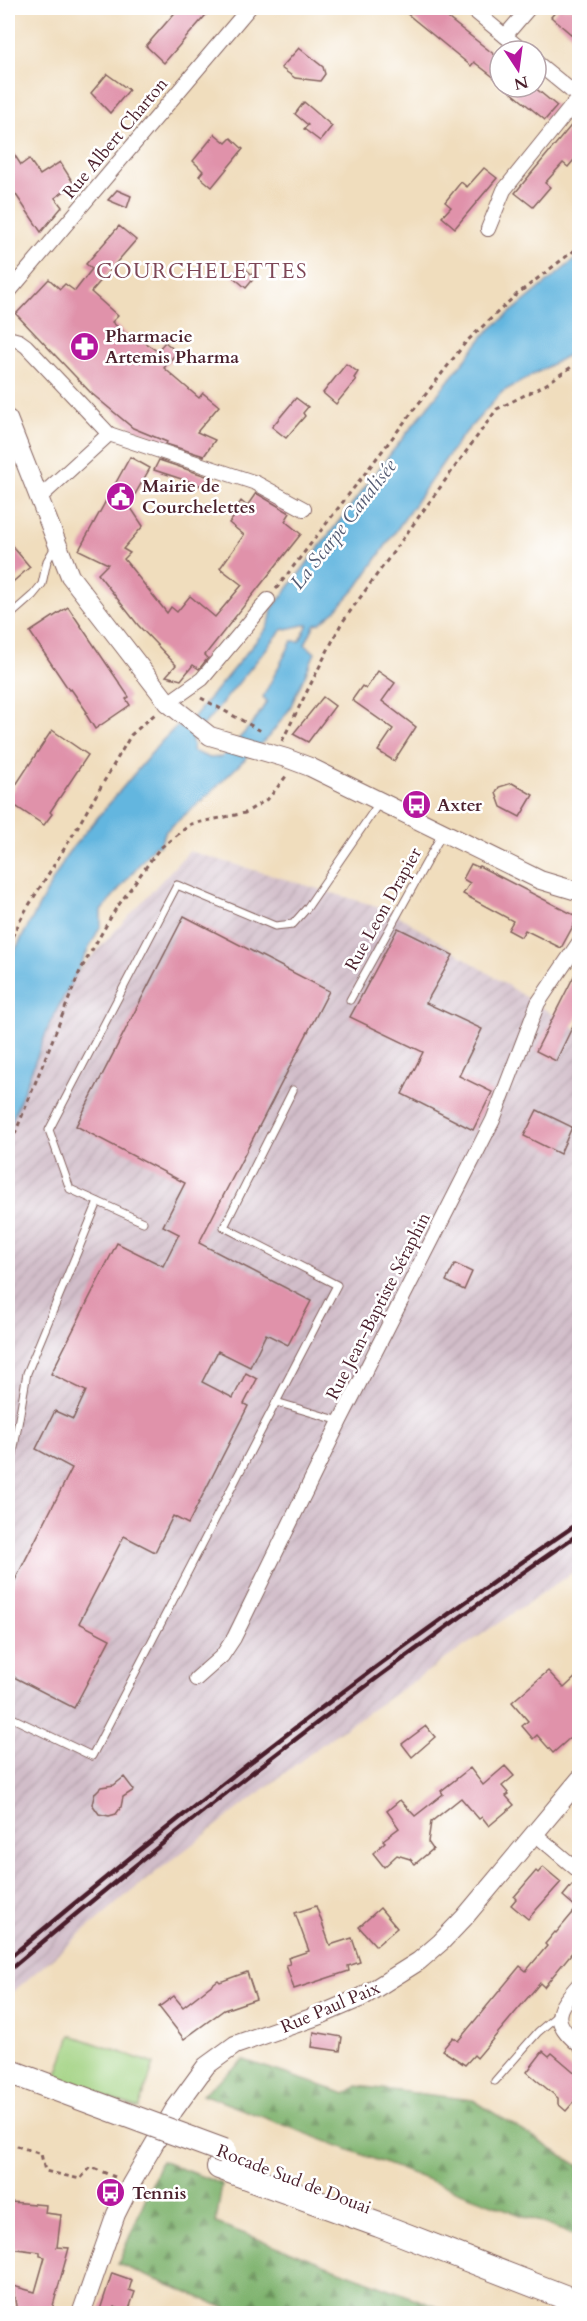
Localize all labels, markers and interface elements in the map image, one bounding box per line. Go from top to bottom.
north arrow [488,39,548,99]
text: N [512,70,530,95]
street label: Rue Albert Charton [57,72,174,204]
district label: COURCHELETTES [96,257,308,286]
place label: Pharmacie Artemis Pharma [105,324,239,370]
pharmacy icon: Pharmacie Artemis Pharma [68,330,100,362]
water label: La Scarpe Canalisée [284,453,403,595]
place label: Mairie de Courchelettes [142,474,255,520]
public building icon: Mairie de Courchelettes [105,480,137,512]
bus stop icon: Axter [400,789,432,821]
place label: Axter [437,793,483,818]
street label: Rue Leon Drapier [339,843,428,975]
street label: Rue Jean-Baptiste Séraphin [320,1208,437,1404]
street label: Rue Paul Paix [277,1975,384,2040]
street label: Rocade Sud de Douai [213,2138,375,2220]
bus stop icon: Tennis [95,2177,127,2209]
place label: Tennis [132,2181,186,2206]

